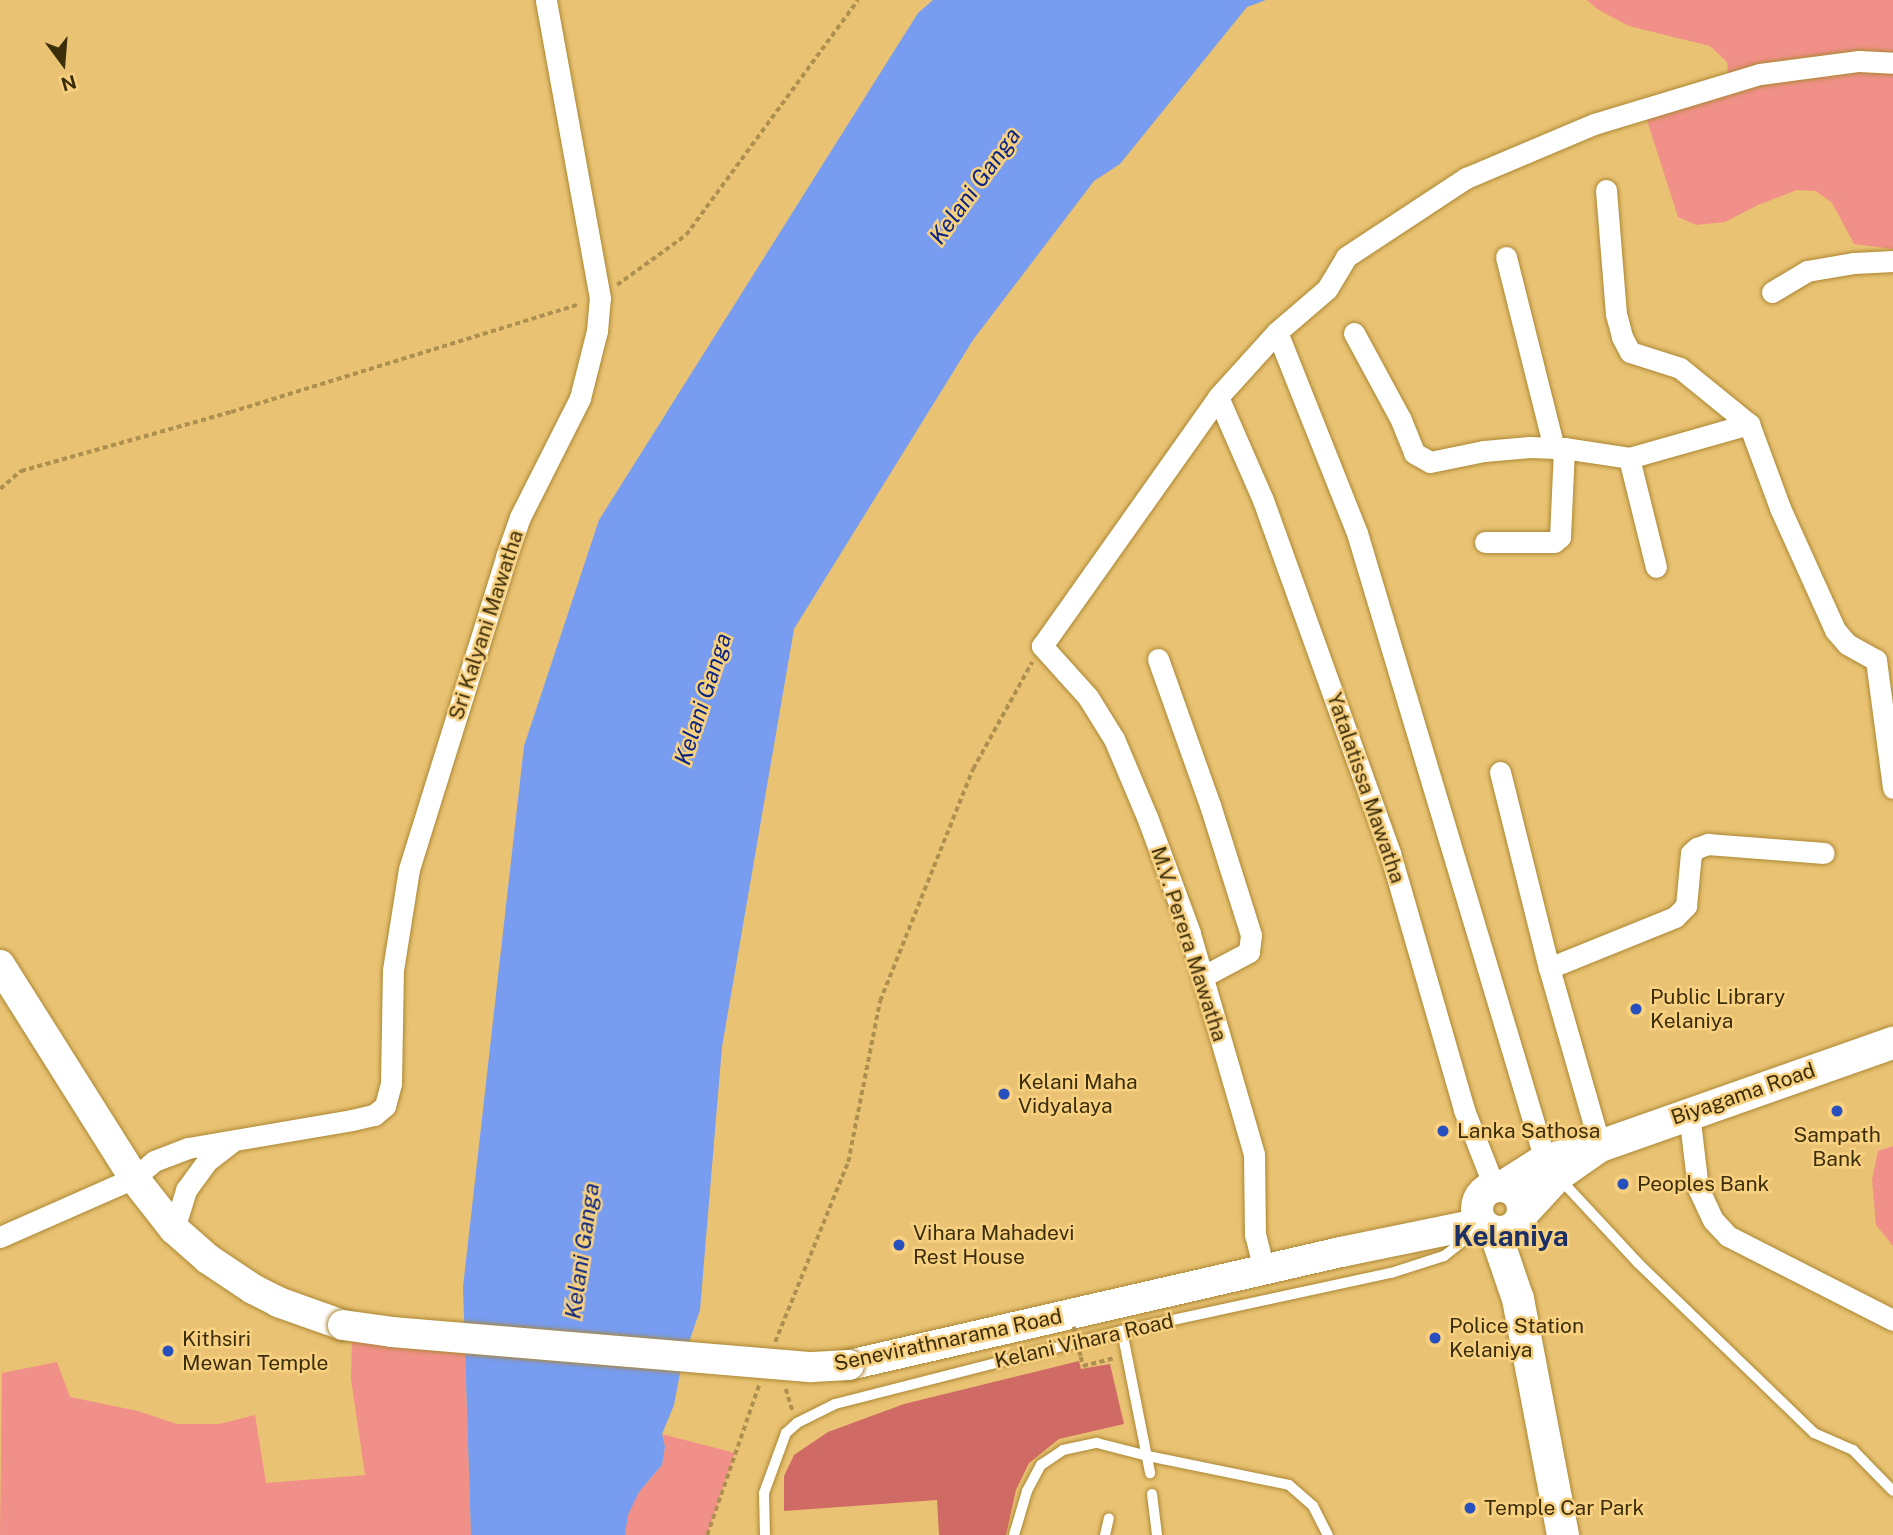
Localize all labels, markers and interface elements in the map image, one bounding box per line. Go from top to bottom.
north arrow [28,28,98,98]
text: N [59,71,79,96]
water label: Kelani Ganga [924,123,1026,249]
street label: Sri Kalyani Mawatha [443,527,529,723]
water label: Kelani Ganga [669,630,737,768]
street label: Yatalatissa Mawatha [1322,689,1410,887]
street label: M.V. Perera Mawatha [1146,843,1232,1045]
place label: Public Library Kelaniya [1650,984,1785,1034]
marker: Public Library Kelaniya [1628,1001,1644,1017]
street label: Biyagama Road [1668,1058,1818,1130]
place label: Kelani Maha Vidyalaya [1018,1069,1138,1119]
marker: Kelani Maha Vidyalaya [996,1086,1012,1102]
marker: Sampath Bank [1829,1103,1845,1119]
place label: Lanka Sathosa [1457,1118,1600,1144]
place label: Sampath Bank [1793,1122,1881,1172]
marker: Lanka Sathosa [1435,1123,1451,1139]
place label: Peoples Bank [1637,1171,1769,1197]
marker: Peoples Bank [1615,1176,1631,1192]
water label: Kelani Ganga [559,1181,605,1321]
district label: Kelaniya [1453,1219,1569,1253]
place label: Vihara Mahadevi Rest House [913,1220,1075,1270]
marker: Vihara Mahadevi Rest House [891,1237,907,1253]
street label: Senevirathnarama Road [832,1303,1064,1377]
street label: Kelani Vihara Road [992,1308,1176,1374]
place label: Police Station Kelaniya [1449,1313,1584,1363]
place label: Kithsiri Mewan Temple [182,1326,328,1376]
marker: Police Station Kelaniya [1427,1330,1443,1346]
marker: Kithsiri Mewan Temple [160,1343,176,1359]
place label: Temple Car Park [1484,1495,1644,1521]
marker: Temple Car Park [1462,1500,1478,1516]

